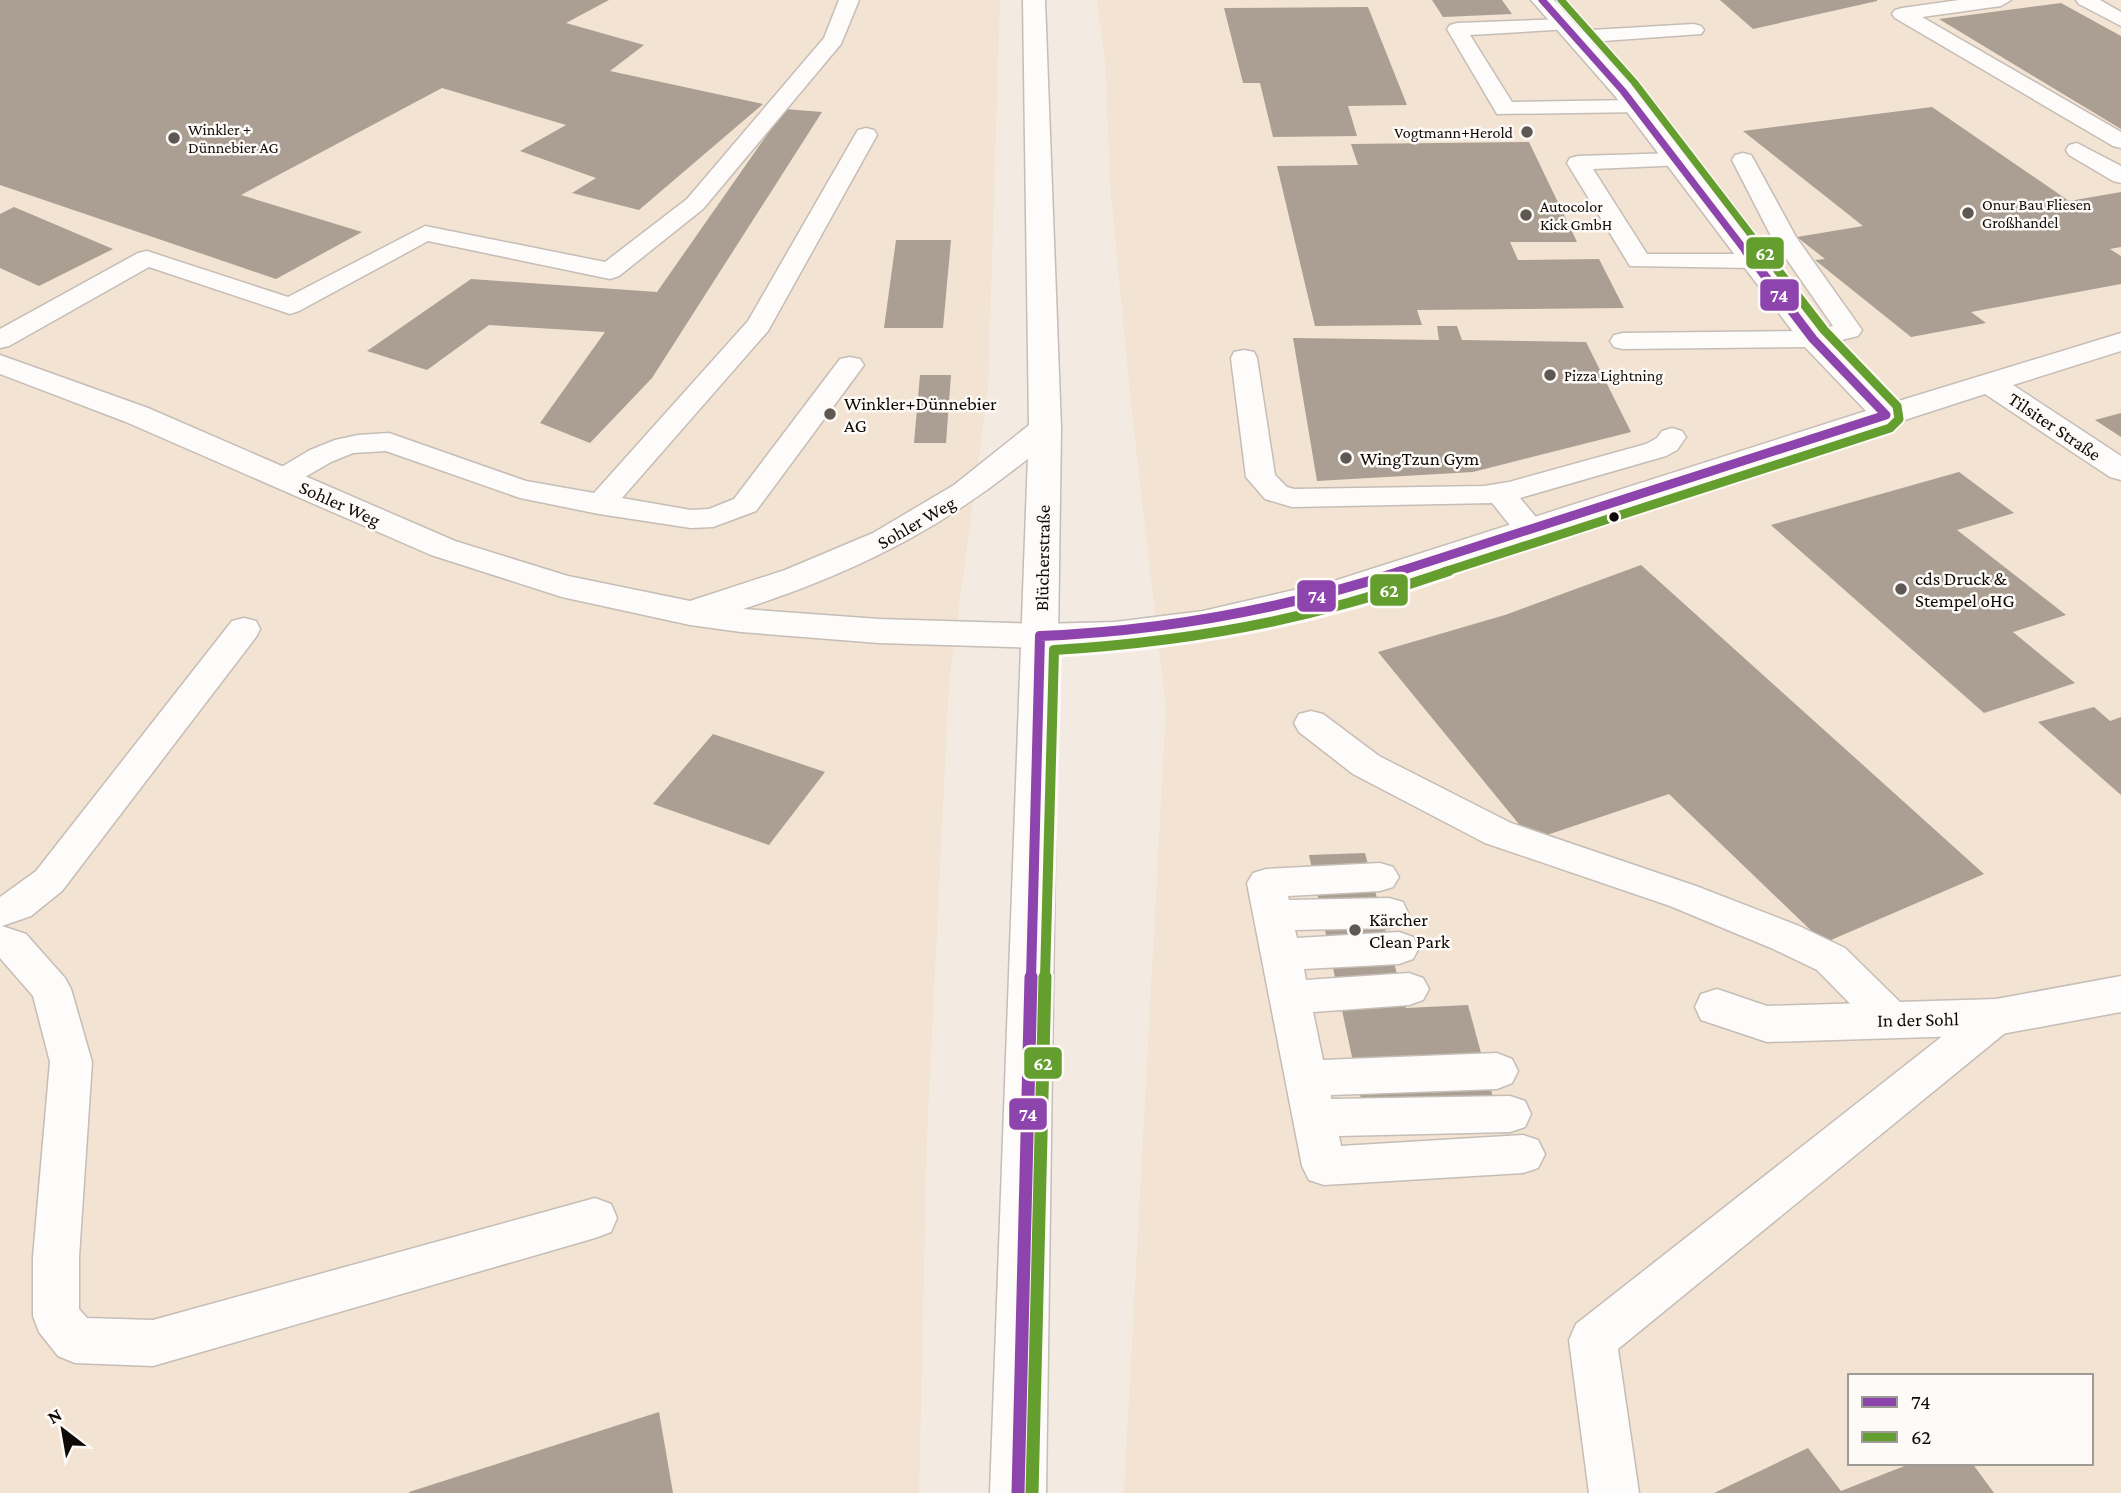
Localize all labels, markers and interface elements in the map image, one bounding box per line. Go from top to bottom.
place label: Winkler + Dünnebier AG [188,121,279,156]
place label: Vogtmann+Herold [1394,124,1514,142]
marker: Vogtmann+Herold [1519,124,1535,140]
marker: Winkler + Dünnebier AG [166,130,182,146]
place label: Onur Bau Fliesen Großhandel [1982,196,2092,231]
place label: Autocolor Kick GmbH [1540,198,1612,233]
marker: Onur Bau Fliesen Großhandel [1960,205,1976,221]
marker: Autocolor Kick GmbH [1518,207,1534,223]
line badge: 62 [1745,236,1785,270]
text: 62 [1755,243,1775,264]
line badge: 74 [1759,278,1800,312]
text: 74 [1770,285,1788,306]
marker: Pizza Lightning [1542,367,1558,383]
place label: Pizza Lightning [1564,367,1663,385]
street label: Tilsiter Straße [2005,388,2105,465]
place label: Winkler+Dünnebier AG [844,393,997,436]
marker: Winkler+Dünnebier AG [822,406,838,422]
place label: WingTzun Gym [1360,448,1479,469]
marker: WingTzun Gym [1338,450,1354,466]
street label: Sohler Weg [296,476,384,531]
street label: Sohler Weg [874,492,959,553]
street label: Blücherstraße [1031,505,1054,611]
unlabelled marker [1607,510,1621,524]
place label: cds Druck & Stempel oHG [1915,568,2014,611]
line badge: 62 [1369,573,1409,607]
line badge: 74 [1296,579,1337,613]
text: 62 [1379,580,1399,601]
marker: cds Druck & Stempel oHG [1893,581,1909,597]
text: 74 [1308,586,1326,607]
place label: Kärcher Clean Park [1369,909,1451,952]
marker: Kärcher Clean Park [1347,922,1363,938]
street label: In der Sohl [1877,1008,1959,1031]
line badge: 62 [1023,1046,1063,1080]
text: 62 [1033,1053,1053,1074]
line badge: 74 [1008,1097,1048,1131]
text: 74 [1019,1104,1037,1125]
legend [1848,1374,2093,1465]
text: 74 [1911,1390,1931,1414]
north arrow [28,1395,98,1465]
text: N [44,1403,66,1428]
text: 62 [1911,1425,1931,1449]

